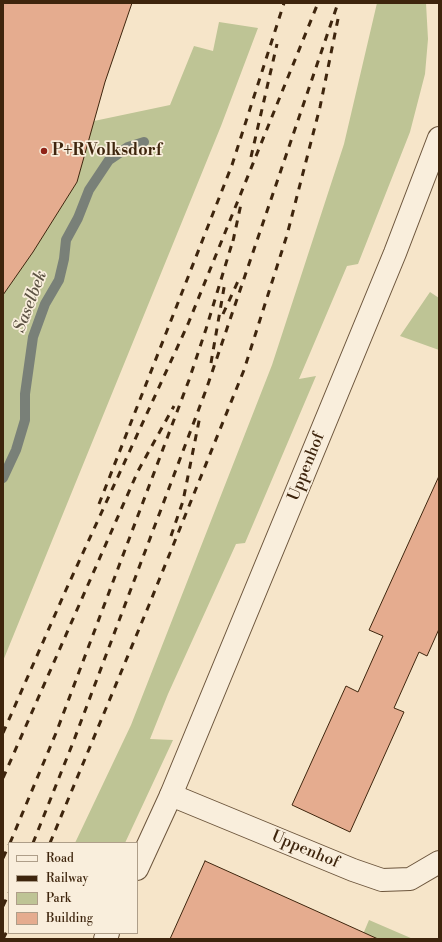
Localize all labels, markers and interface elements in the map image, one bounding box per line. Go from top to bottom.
place label: P+R Volksdorf [52,141,162,161]
marker: P+R Volksdorf [39,146,49,156]
water label: Saselbek [10,268,52,336]
street label: Uppenhof [285,430,329,504]
street label: Uppenhof [268,827,342,873]
legend [8,842,138,934]
text: Road [46,851,74,866]
text: Railway [46,871,88,886]
text: Park [46,891,71,906]
text: Building [46,911,93,926]

